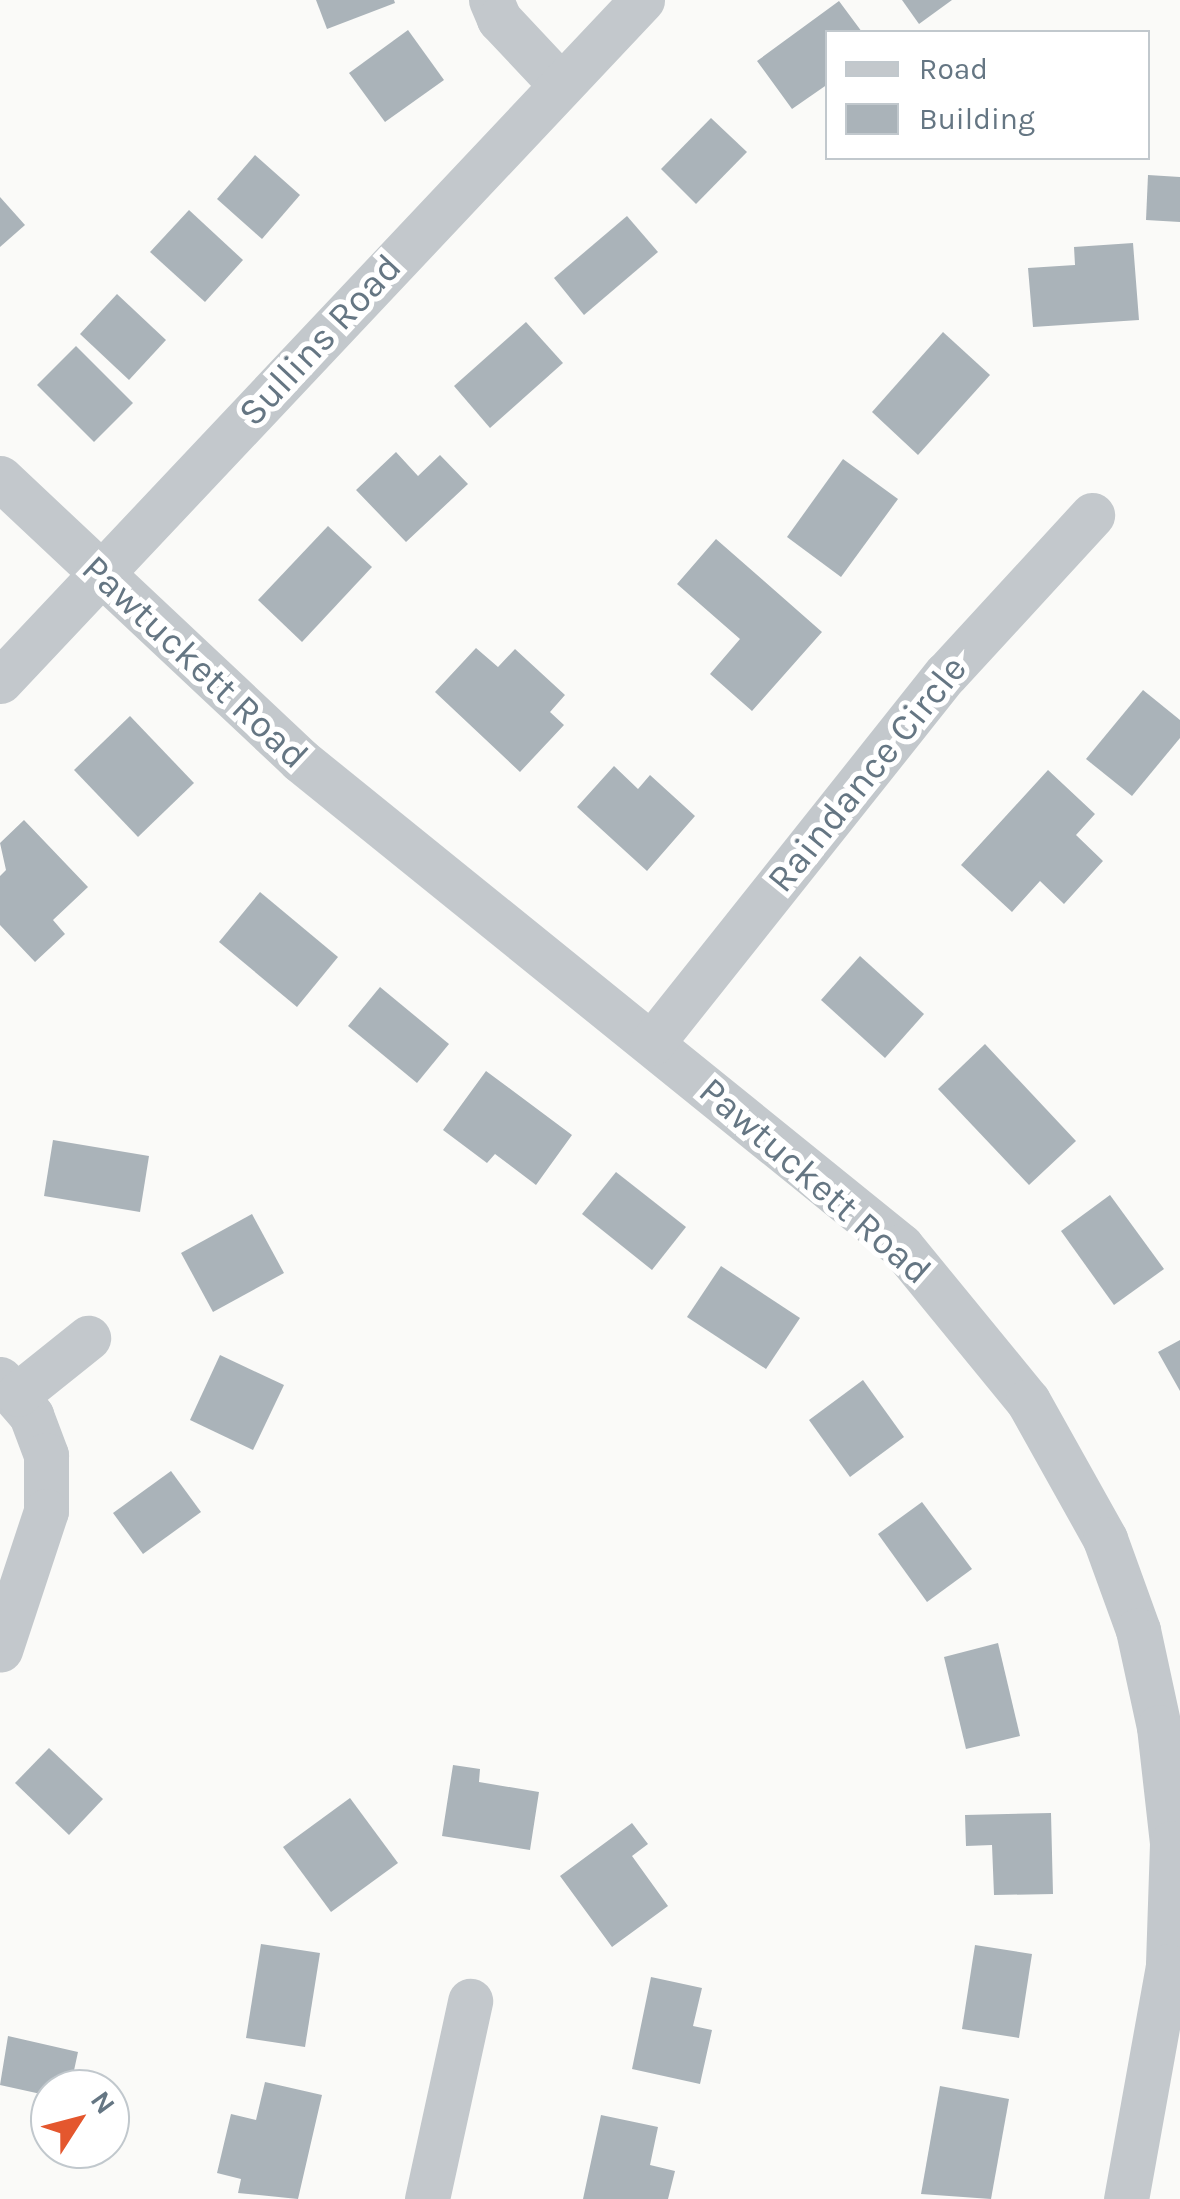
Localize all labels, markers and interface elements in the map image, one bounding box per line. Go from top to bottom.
legend [825,30,1150,160]
text: Road [919,51,988,87]
text: Building [919,101,1035,137]
street label: Sullins Road [229,245,411,435]
street label: Pawtuckett Road [73,546,317,778]
street label: Raindance Circle [758,647,976,901]
street label: Pawtuckett Road [690,1068,940,1294]
north arrow [30,2069,130,2169]
text: N [84,2084,122,2120]

